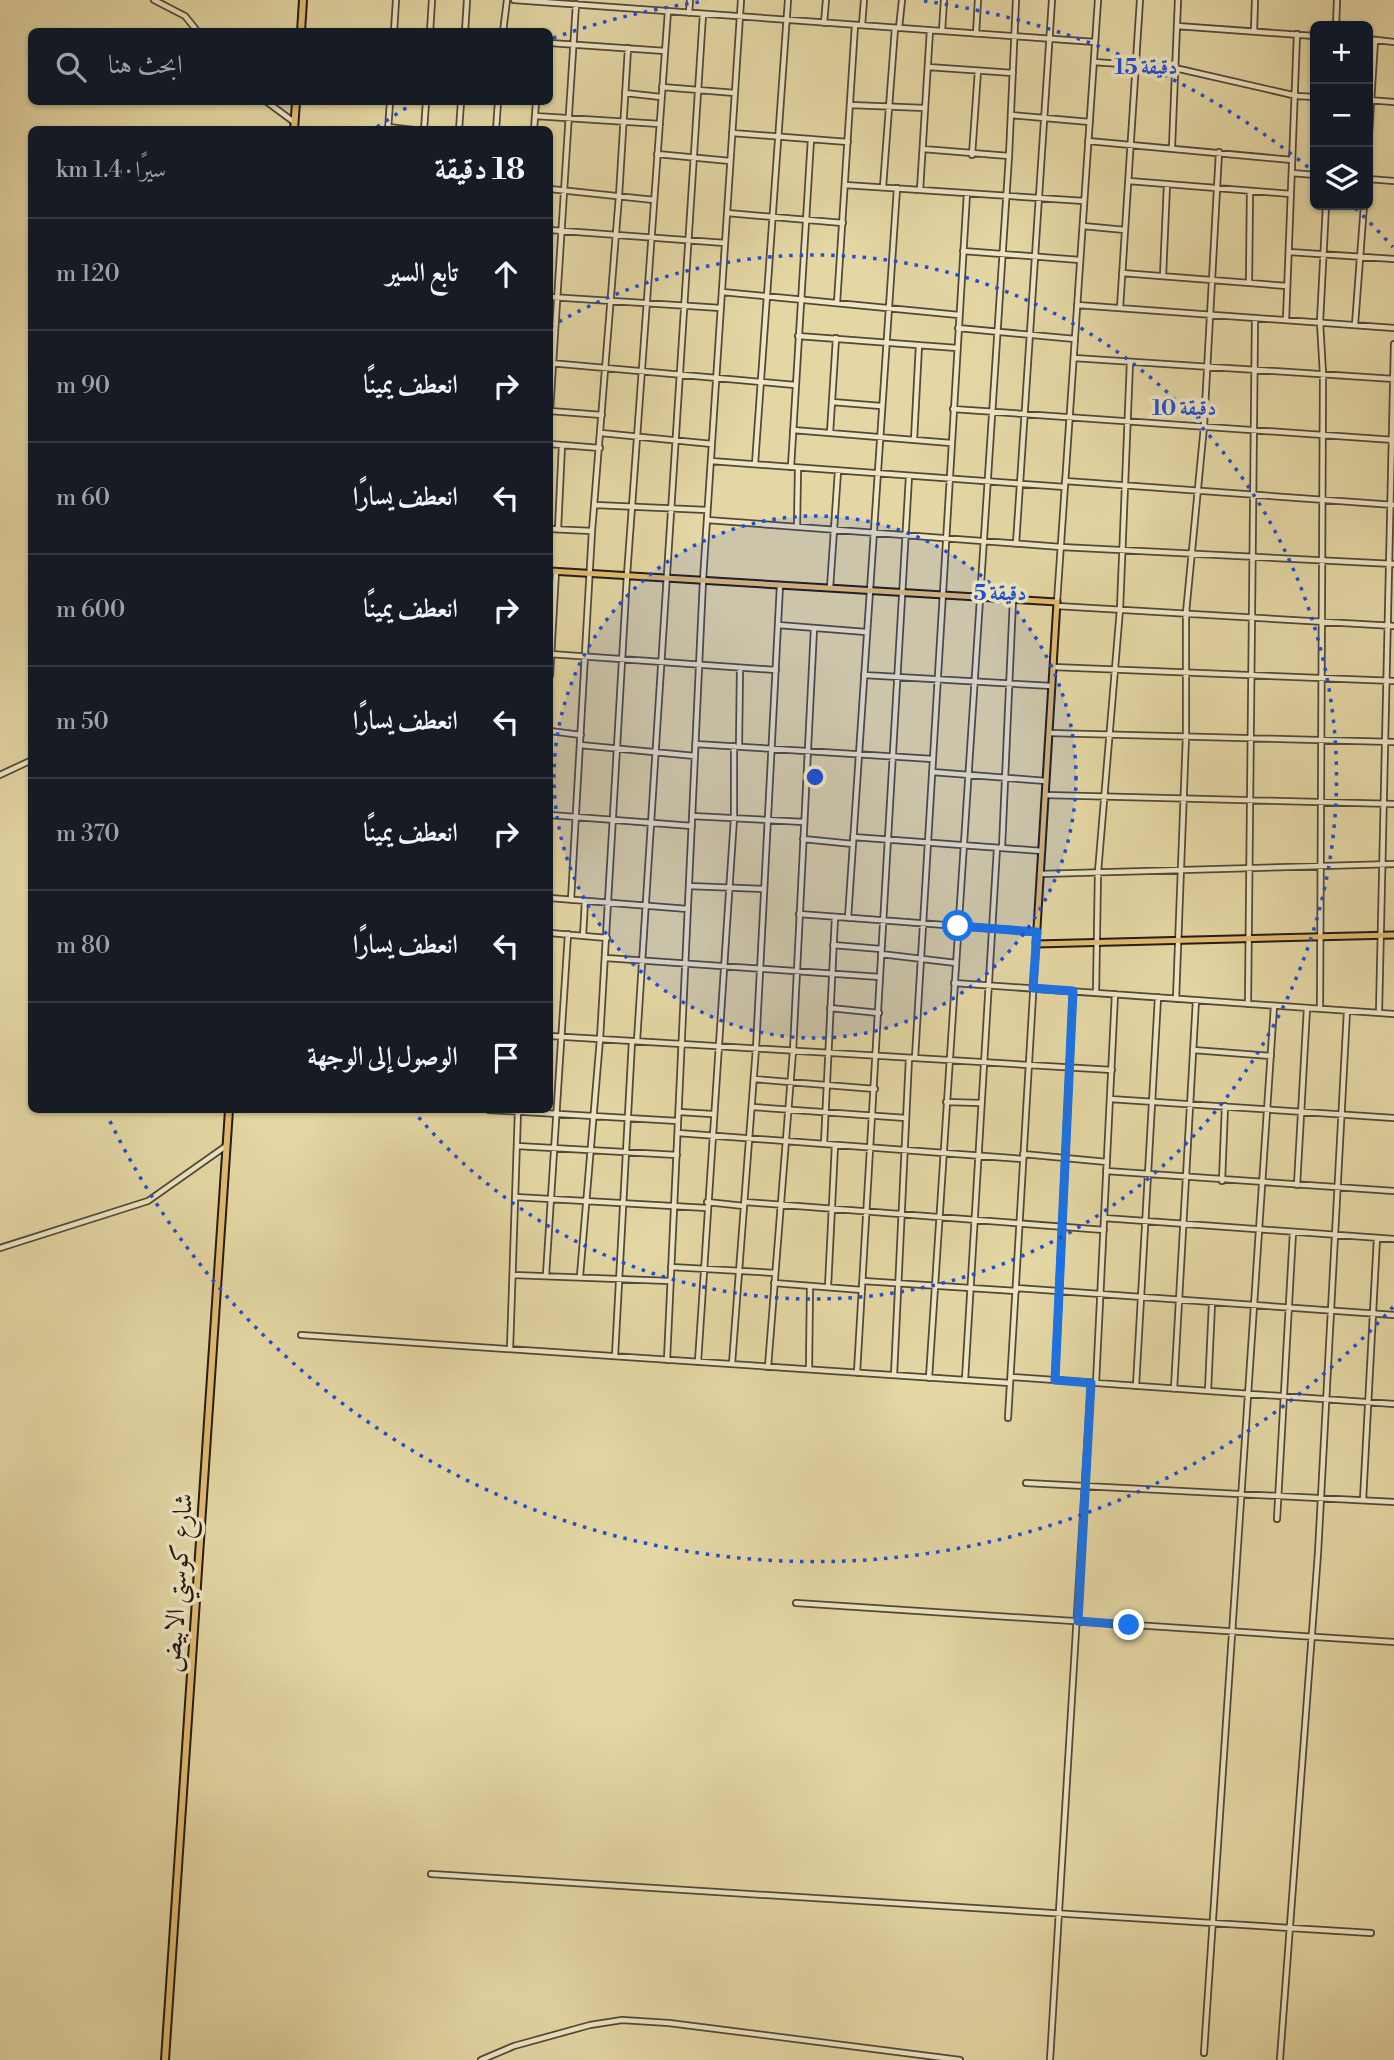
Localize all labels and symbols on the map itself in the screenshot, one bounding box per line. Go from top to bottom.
text: 15 دقيقة [1114,55,1178,81]
text: 10 دقيقة [1152,396,1216,422]
text: 5 دقيقة [973,581,1027,607]
centre of rings [803,765,827,789]
route start [942,910,973,941]
street label: شارع كوستي الابيض [156,1492,207,1674]
route end [1113,1609,1144,1640]

